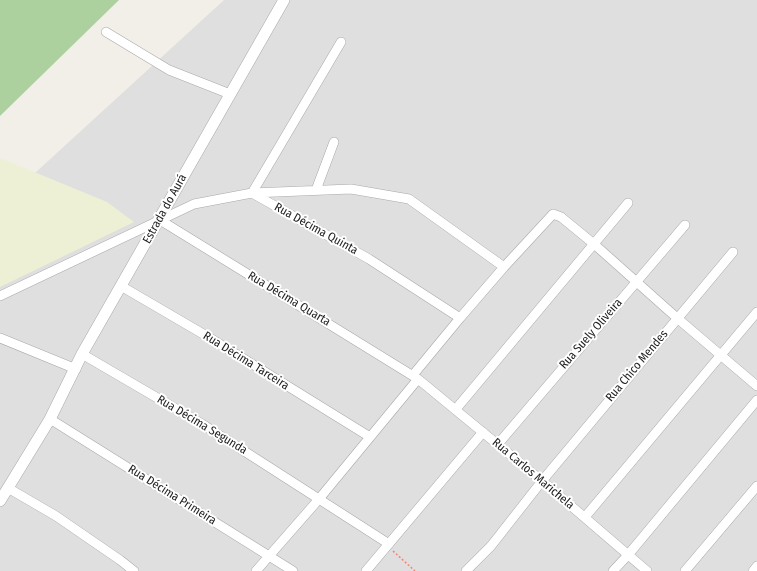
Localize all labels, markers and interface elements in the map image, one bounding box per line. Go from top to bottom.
street label: Estrada do Aurá [140,172,190,246]
street label: Rua Décima Quinta [272,200,360,258]
street label: Rua Décima Quarta [245,269,333,329]
street label: Rua Suely Oliveira [557,296,625,372]
street label: Rua Chico Mendes [603,327,671,405]
street label: Rua Décima Tarceira [200,329,292,393]
street label: Rua Décima Segunda [154,392,250,458]
street label: Rua Carlos Marichela [489,435,577,513]
street label: Rua Décima Primeira [125,462,219,528]

